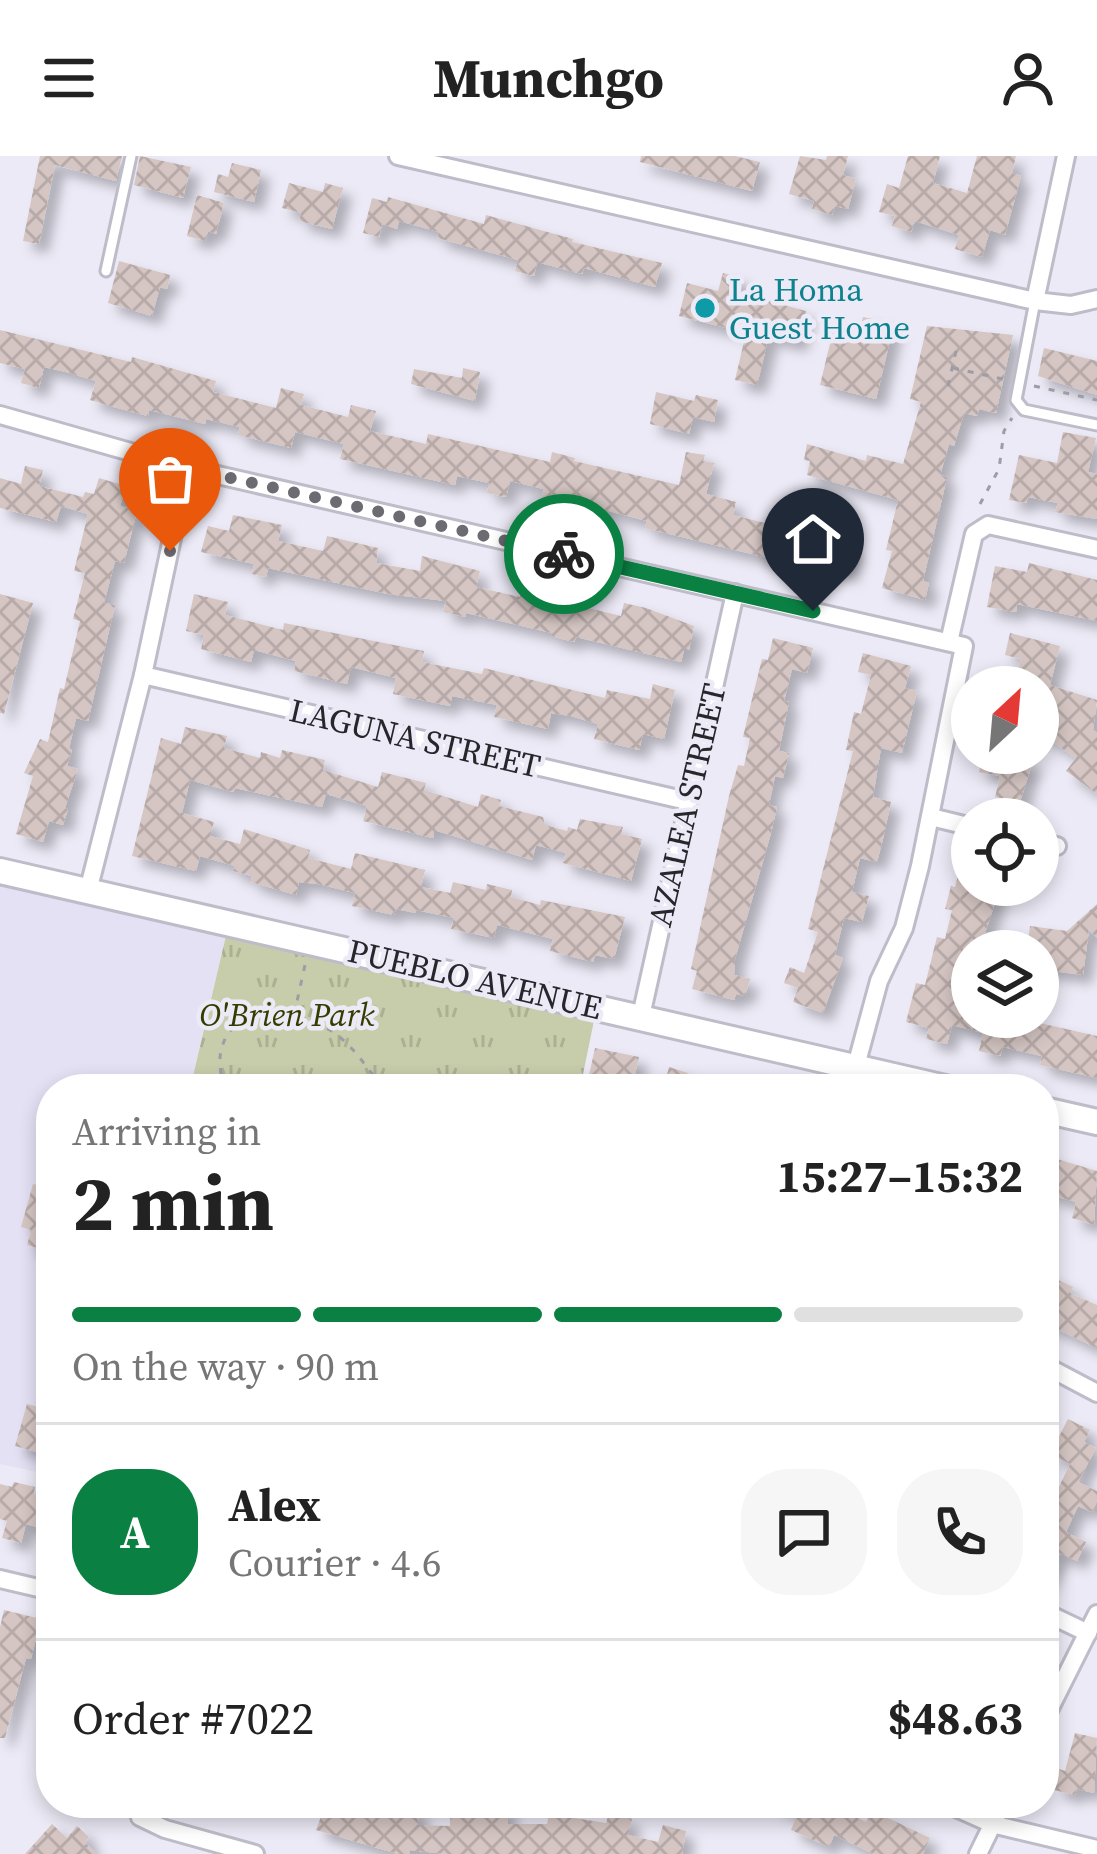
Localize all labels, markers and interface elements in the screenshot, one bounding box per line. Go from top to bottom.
text: Munchgo [433,41,664,115]
icon: menu [36,45,102,111]
icon: person [995,45,1061,111]
place label: La Homa Guest Home [729,267,910,350]
marker: La Homa Guest Home [692,295,718,321]
pin [119,428,221,551]
icon: bag [137,446,203,512]
pin [762,488,864,611]
courier [504,494,624,614]
icon: home [780,506,846,572]
icon: bike [531,521,597,587]
north arrow [951,666,1059,774]
map controls [951,666,1059,1038]
street label: AZALEA STREET [637,679,737,931]
street label: LAGUNA STREET [285,687,545,789]
button: locate [951,798,1059,906]
street label: PUEBLO AVENUE [344,928,606,1030]
button: layers [951,930,1059,1038]
park label: O'Brien Park [199,992,375,1037]
text: Arriving in [72,1105,261,1158]
text: 15:27–15:32 [777,1145,1023,1207]
text: 2 min [72,1149,274,1256]
text: On the way · 90 m [72,1340,379,1393]
button: chat [741,1469,867,1595]
button: phone [897,1469,1023,1595]
text: Alex [228,1474,321,1536]
text: A [120,1501,150,1563]
text: Courier · 4.6 [228,1536,441,1589]
text: Order #7022 [72,1687,314,1749]
text: $48.63 [888,1687,1023,1749]

